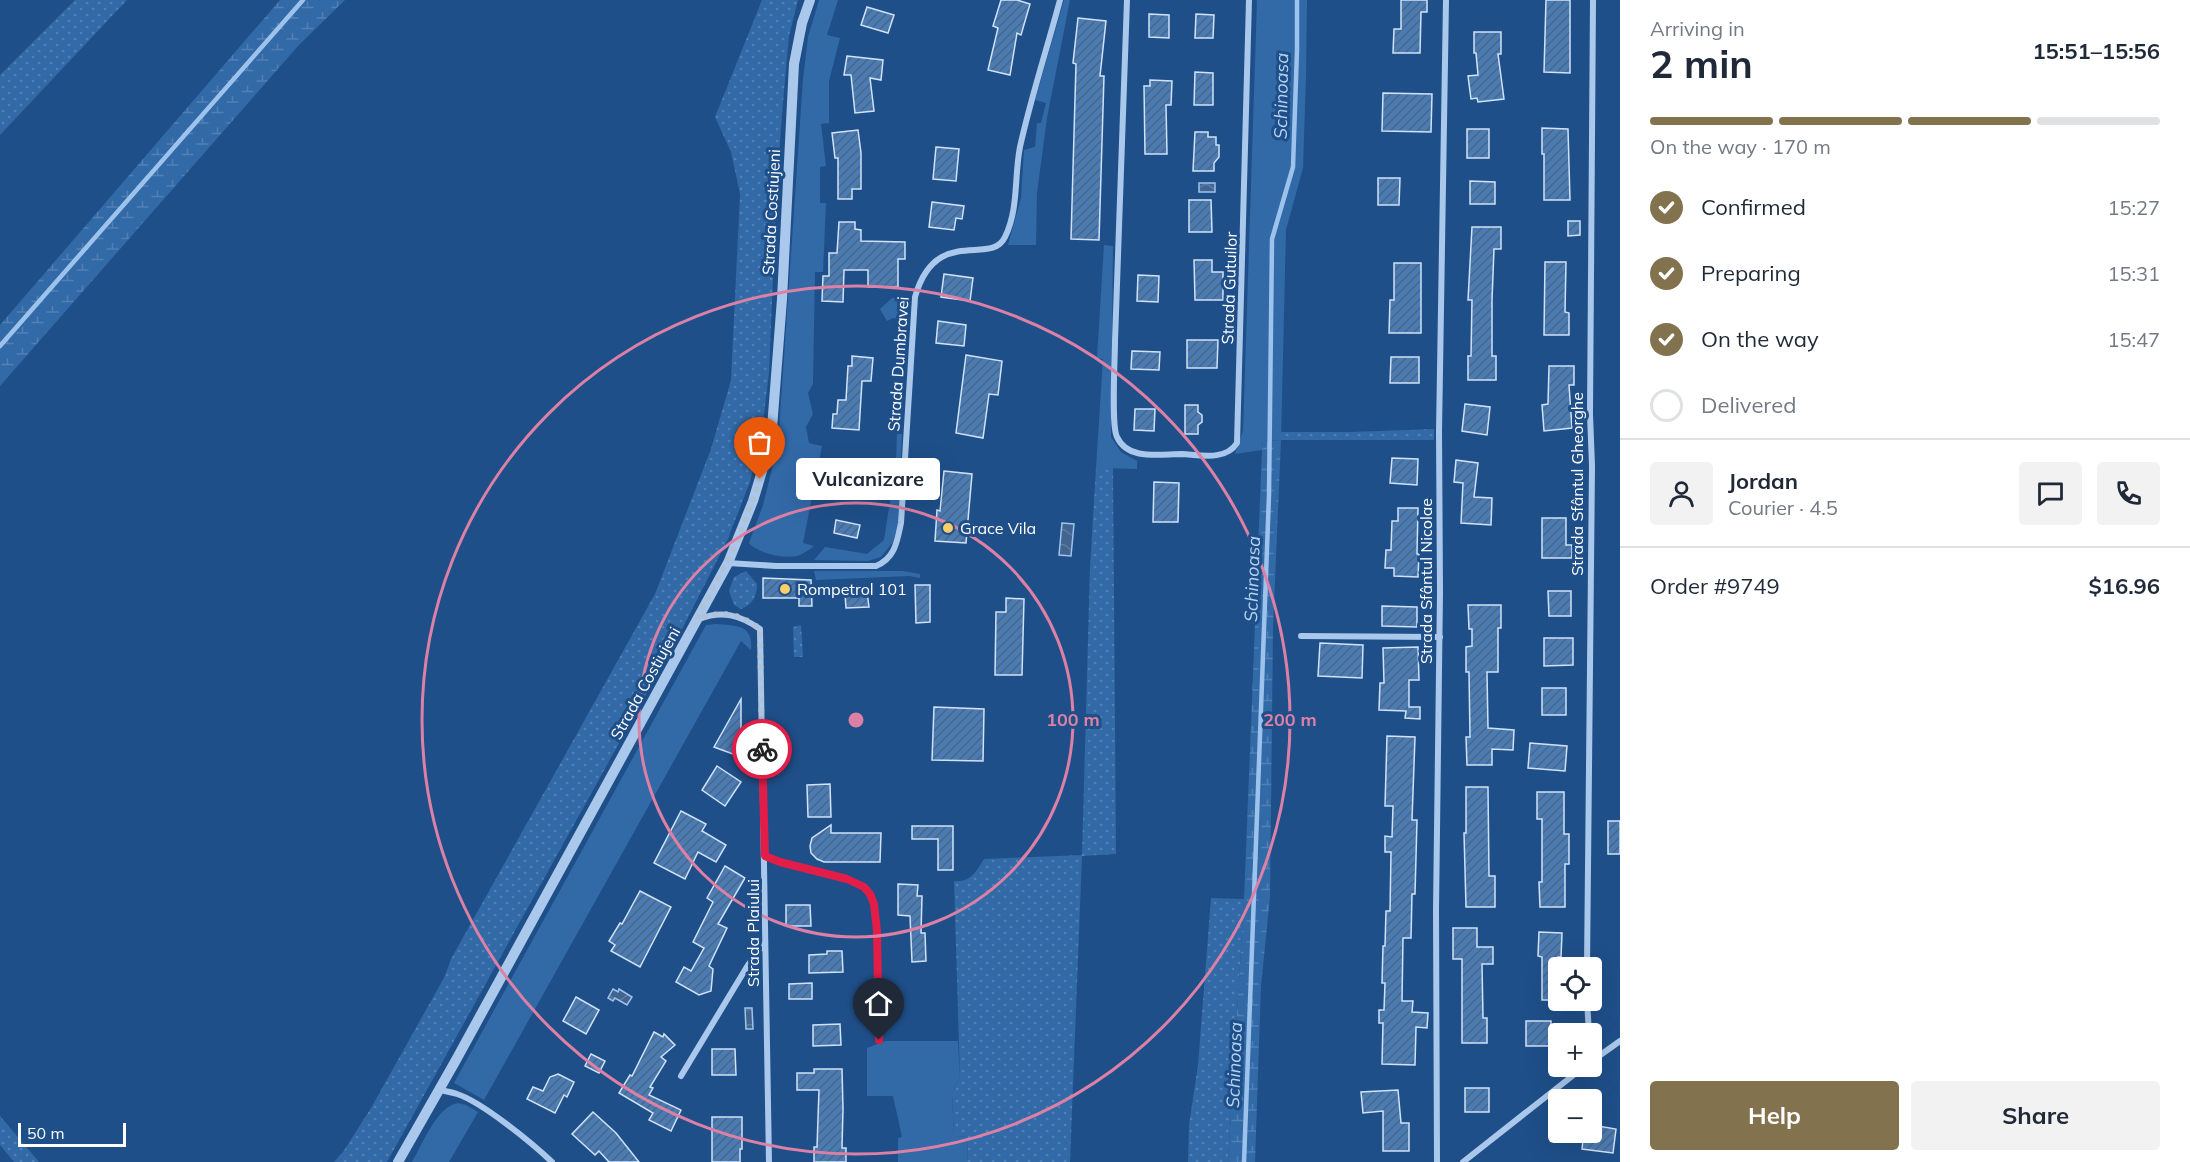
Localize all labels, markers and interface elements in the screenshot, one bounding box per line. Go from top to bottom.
text: Arriving in [1650,16,1745,41]
text: 15:51–15:56 [2032,37,2160,65]
text: 2 min [1650,39,1753,88]
water label: Schinoasa [1269,52,1293,139]
text: On the way · 170 m [1650,134,1831,159]
street label: Strada Costiujeni [758,149,784,275]
icon: check [1650,191,1683,224]
text: Confirmed [1701,193,1806,221]
text: 15:27 [2107,195,2160,220]
street label: Strada Gutuilor [1217,231,1241,345]
icon: check [1650,257,1683,290]
text: Preparing [1701,259,1801,287]
text: 15:31 [2107,261,2160,286]
street label: Strada Dumbravei [883,296,913,432]
icon: check [1650,323,1683,356]
text: On the way [1701,325,1819,353]
text: 15:47 [2107,327,2160,352]
text: Delivered [1701,391,1796,419]
street label: Strada Sfântul Gheorghe [1567,392,1587,576]
pin [734,417,785,479]
icon: bag [743,426,776,459]
callout: Vulcanizare [796,458,940,500]
button: person [1650,462,1713,525]
button: chat [2019,462,2082,525]
button: phone [2097,462,2160,525]
text: Vulcanizare [812,466,924,491]
text: Jordan [1728,467,1798,495]
text: Courier · 4.5 [1728,495,1838,520]
street label: Strada Sfântul Nicolae [1416,498,1436,664]
place label: Grace Vila [960,518,1036,538]
marker: Grace Vila [941,521,955,535]
water label: Schinoasa [1239,535,1265,623]
text: Order #9749 [1650,572,1780,600]
text: $16.96 [2089,572,2160,600]
place label: Rompetrol 101 [797,579,907,599]
marker: Rompetrol 101 [778,582,792,596]
street label: Strada Costiujeni [606,623,684,743]
text: 100 m [1046,708,1100,731]
text: 200 m [1263,708,1317,731]
centre of rings [846,710,866,730]
courier [732,719,792,779]
icon: bike [746,733,779,766]
street label: Strada Plaiului [743,879,763,987]
map controls [1548,957,1602,1143]
button: locate [1548,957,1602,1011]
pin [853,978,904,1040]
icon: home [862,987,895,1020]
water label: Schinoasa [1221,1021,1247,1109]
button: + [1548,1023,1602,1077]
button: Help [1650,1081,1899,1150]
button: Share [1911,1081,2160,1150]
button: − [1548,1089,1602,1143]
scale bar [18,1120,126,1148]
text: 50 m [27,1123,64,1143]

